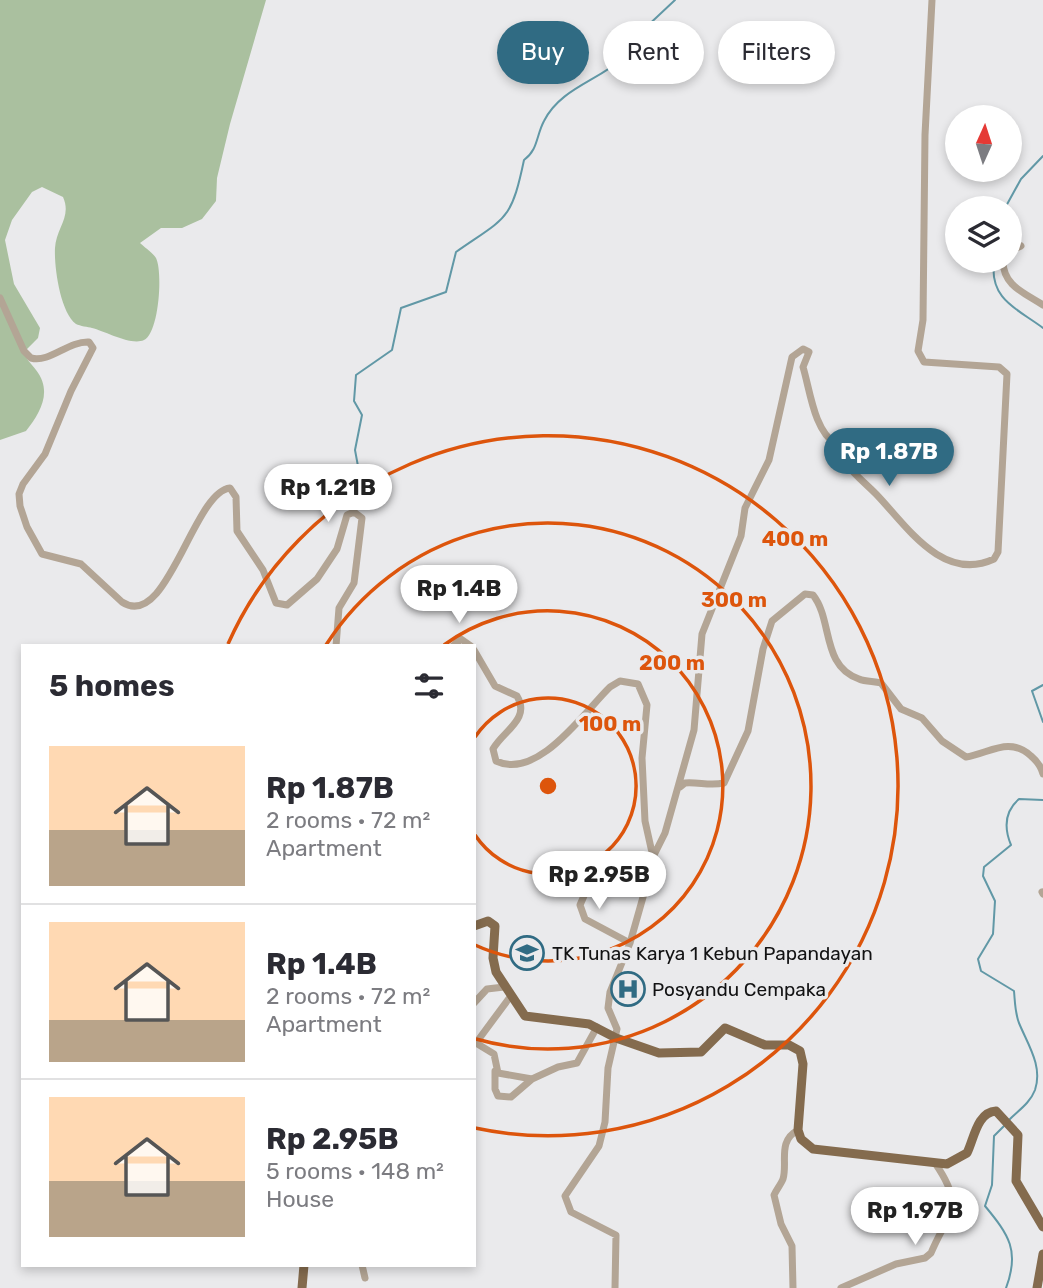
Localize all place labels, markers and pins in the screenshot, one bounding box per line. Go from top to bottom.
pin: Rp 1.87B [817,428,961,488]
pin: Rp 1.21B [256,464,400,524]
pin: Rp 1.4B [394,566,524,625]
centre of rings [536,774,560,798]
pin: Rp 2.95B [527,852,671,911]
school or university icon: TK Tunas Karya 1 Kebun Papandayan [508,934,546,972]
place label: TK Tunas Karya 1 Kebun Papandayan [552,942,873,965]
hospital icon: Posyandu Cempaka [609,970,647,1008]
place label: Posyandu Cempaka [652,978,826,1001]
pin: Rp 1.97B [843,1188,987,1247]

